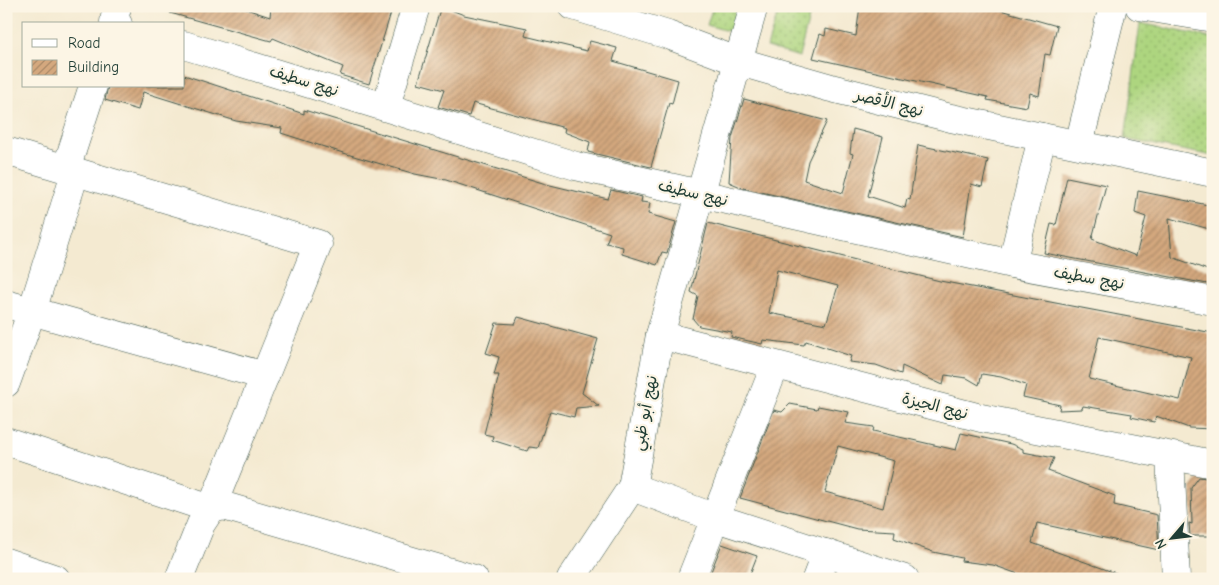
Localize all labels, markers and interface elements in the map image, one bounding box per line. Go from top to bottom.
legend [22,22,185,88]
text: Road [68,34,100,52]
text: Building [68,58,119,76]
street label: نهج سطيف [267,62,341,101]
street label: نهج الأقصر [851,83,926,121]
street label: نهج سطيف [656,176,730,211]
street label: نهج سطيف [1052,263,1126,294]
street label: نهج أبو ظبي [629,374,666,453]
street label: نهج الجيزة [900,389,970,424]
north arrow [1146,512,1196,562]
text: N [1151,536,1171,552]

